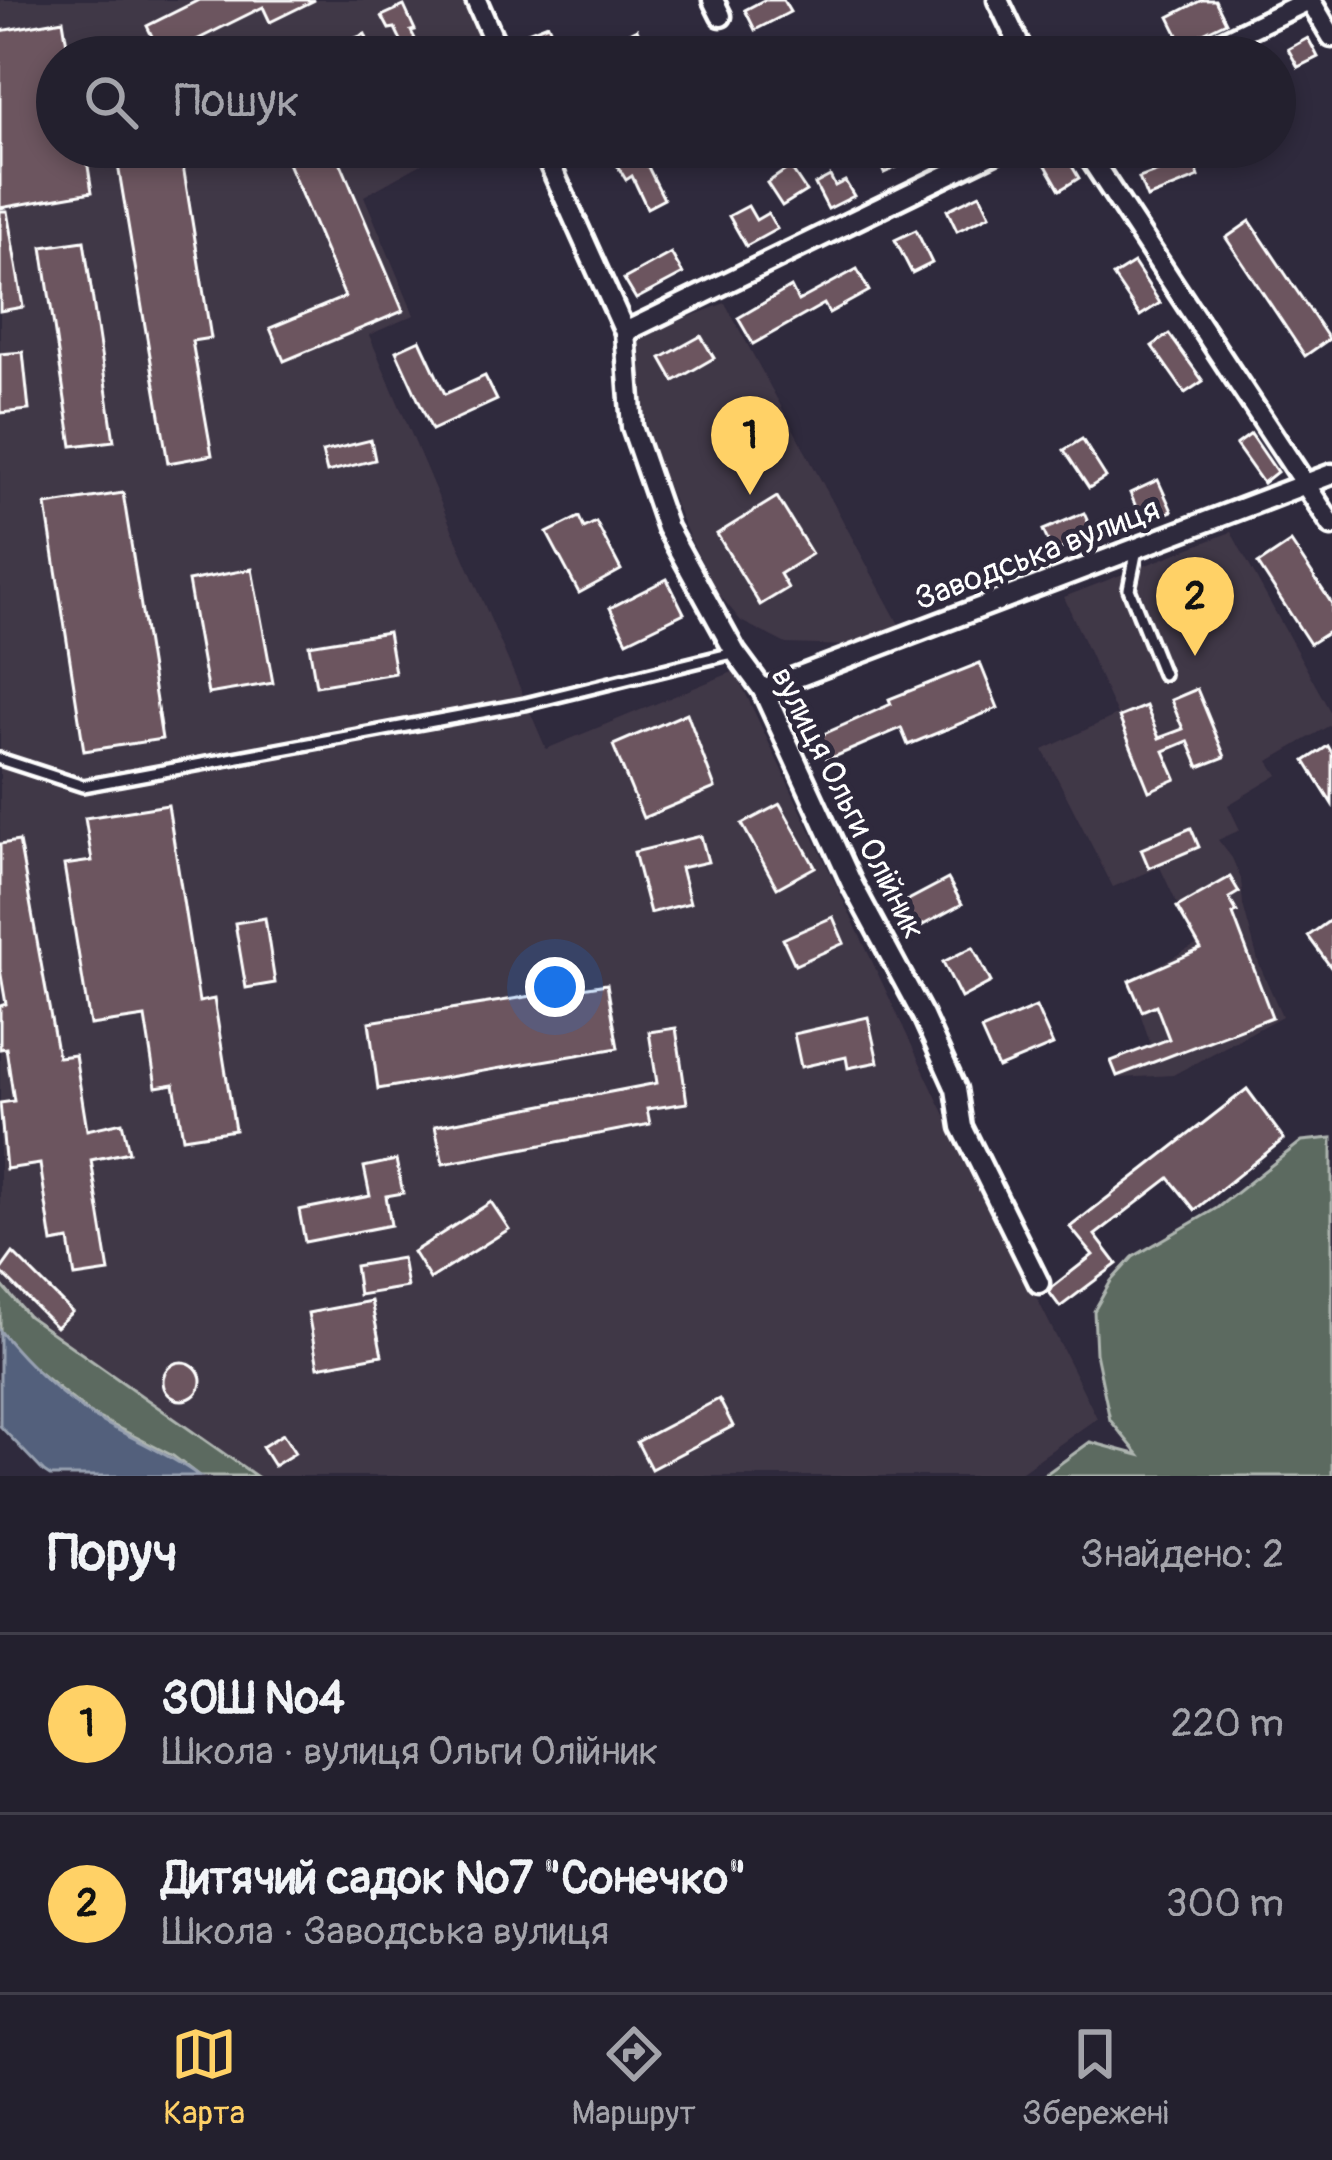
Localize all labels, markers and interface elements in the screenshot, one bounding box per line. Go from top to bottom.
search box [36,36,1296,168]
icon: search [78,69,144,135]
text: Пошук [174,74,299,130]
pin: 1 [711,396,789,495]
street label: Заводська вулиця [909,488,1165,620]
pin: 2 [1156,557,1234,656]
street label: вулиця Ольги Олійник [762,660,934,946]
your location [525,957,585,1017]
text: Поруч [48,1522,178,1586]
text: Знайдено: 2 [1081,1530,1284,1579]
text: ЗОШ №4 [162,1671,345,1727]
text: 1 [79,1699,95,1748]
text: 220 m [1171,1699,1284,1748]
text: Школа · вулиця Ольги Олійник [162,1727,658,1776]
text: Дитячий садок №7 "Сонечко" [162,1851,746,1907]
text: 2 [76,1879,98,1928]
text: 300 m [1166,1879,1284,1928]
text: Школа · Заводська вулиця [162,1907,609,1956]
tab: Карта [163,2021,245,2134]
tab: Маршрут [571,2021,696,2134]
tab: Збережені [1022,2021,1169,2134]

